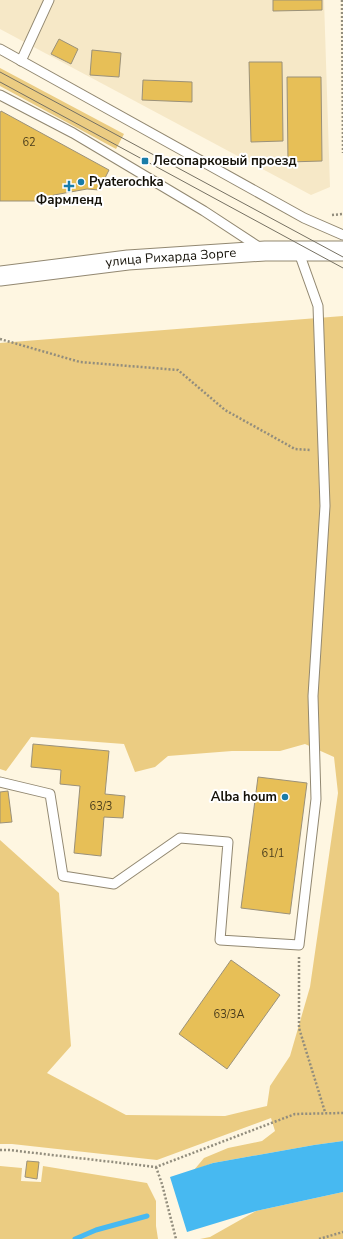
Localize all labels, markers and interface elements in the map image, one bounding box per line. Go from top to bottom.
house number: 62 [22,135,36,150]
place label: Лесопарковый проезд [153,152,297,170]
marker: Лесопарковый проезд [140,156,150,166]
place label: Pyaterochka [89,173,164,191]
marker: Pyaterochka [76,177,86,187]
marker: Фармленд [64,181,74,191]
place label: Фармленд [36,191,102,209]
street label: улица Рихарда Зорге [104,244,237,272]
place label: Alba houm [211,788,277,806]
marker: Alba houm [280,792,290,802]
house number: 63/3 [90,799,112,814]
house number: 61/1 [262,846,284,861]
house number: 63/3А [214,1007,244,1022]

